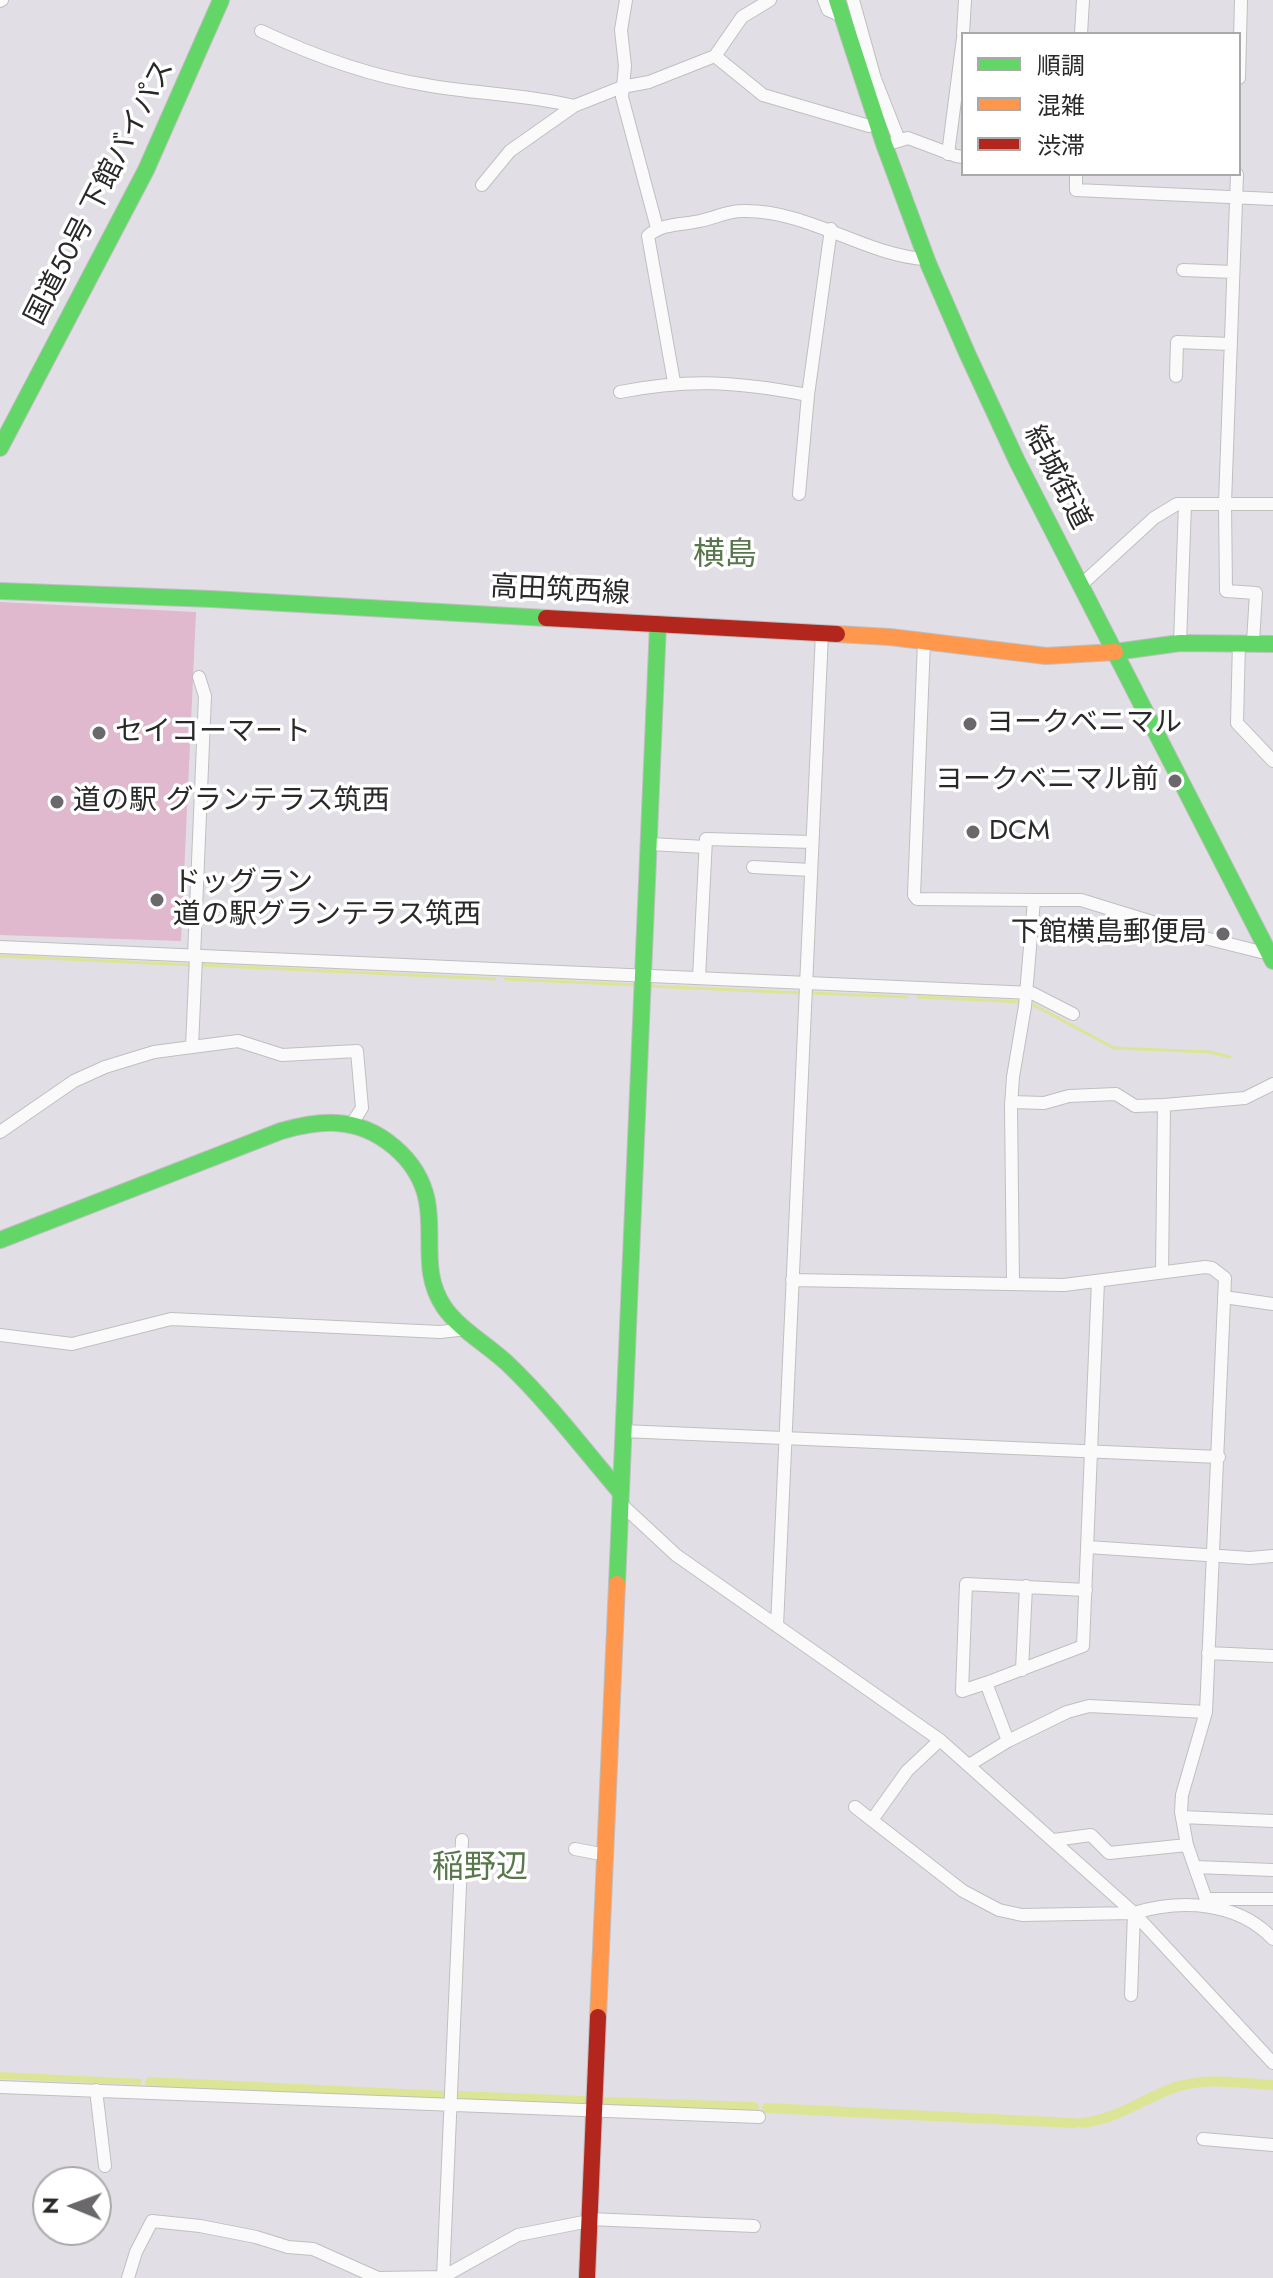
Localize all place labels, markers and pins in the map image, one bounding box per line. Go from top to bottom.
place label: ヨークベニマル [986,707,1182,741]
marker: ヨークベニマル [961,715,979,733]
place label: セイコーマート [115,716,311,750]
marker: セイコーマート [90,724,108,742]
place label: ヨークベニマル前 [935,764,1159,798]
marker: ヨークベニマル前 [1166,772,1184,790]
place label: 道の駅 グランテラス筑西 [73,785,389,819]
marker: 道の駅 グランテラス筑西 [48,793,66,811]
place label: DCM [989,815,1050,849]
marker: DCM [964,823,982,841]
place label: ドッグラン 道の駅グランテラス筑西 [173,867,481,933]
marker: ドッグラン 道の駅グランテラス筑西 [148,891,166,909]
place label: 下館横島郵便局 [1011,917,1207,951]
marker: 下館横島郵便局 [1214,925,1232,943]

